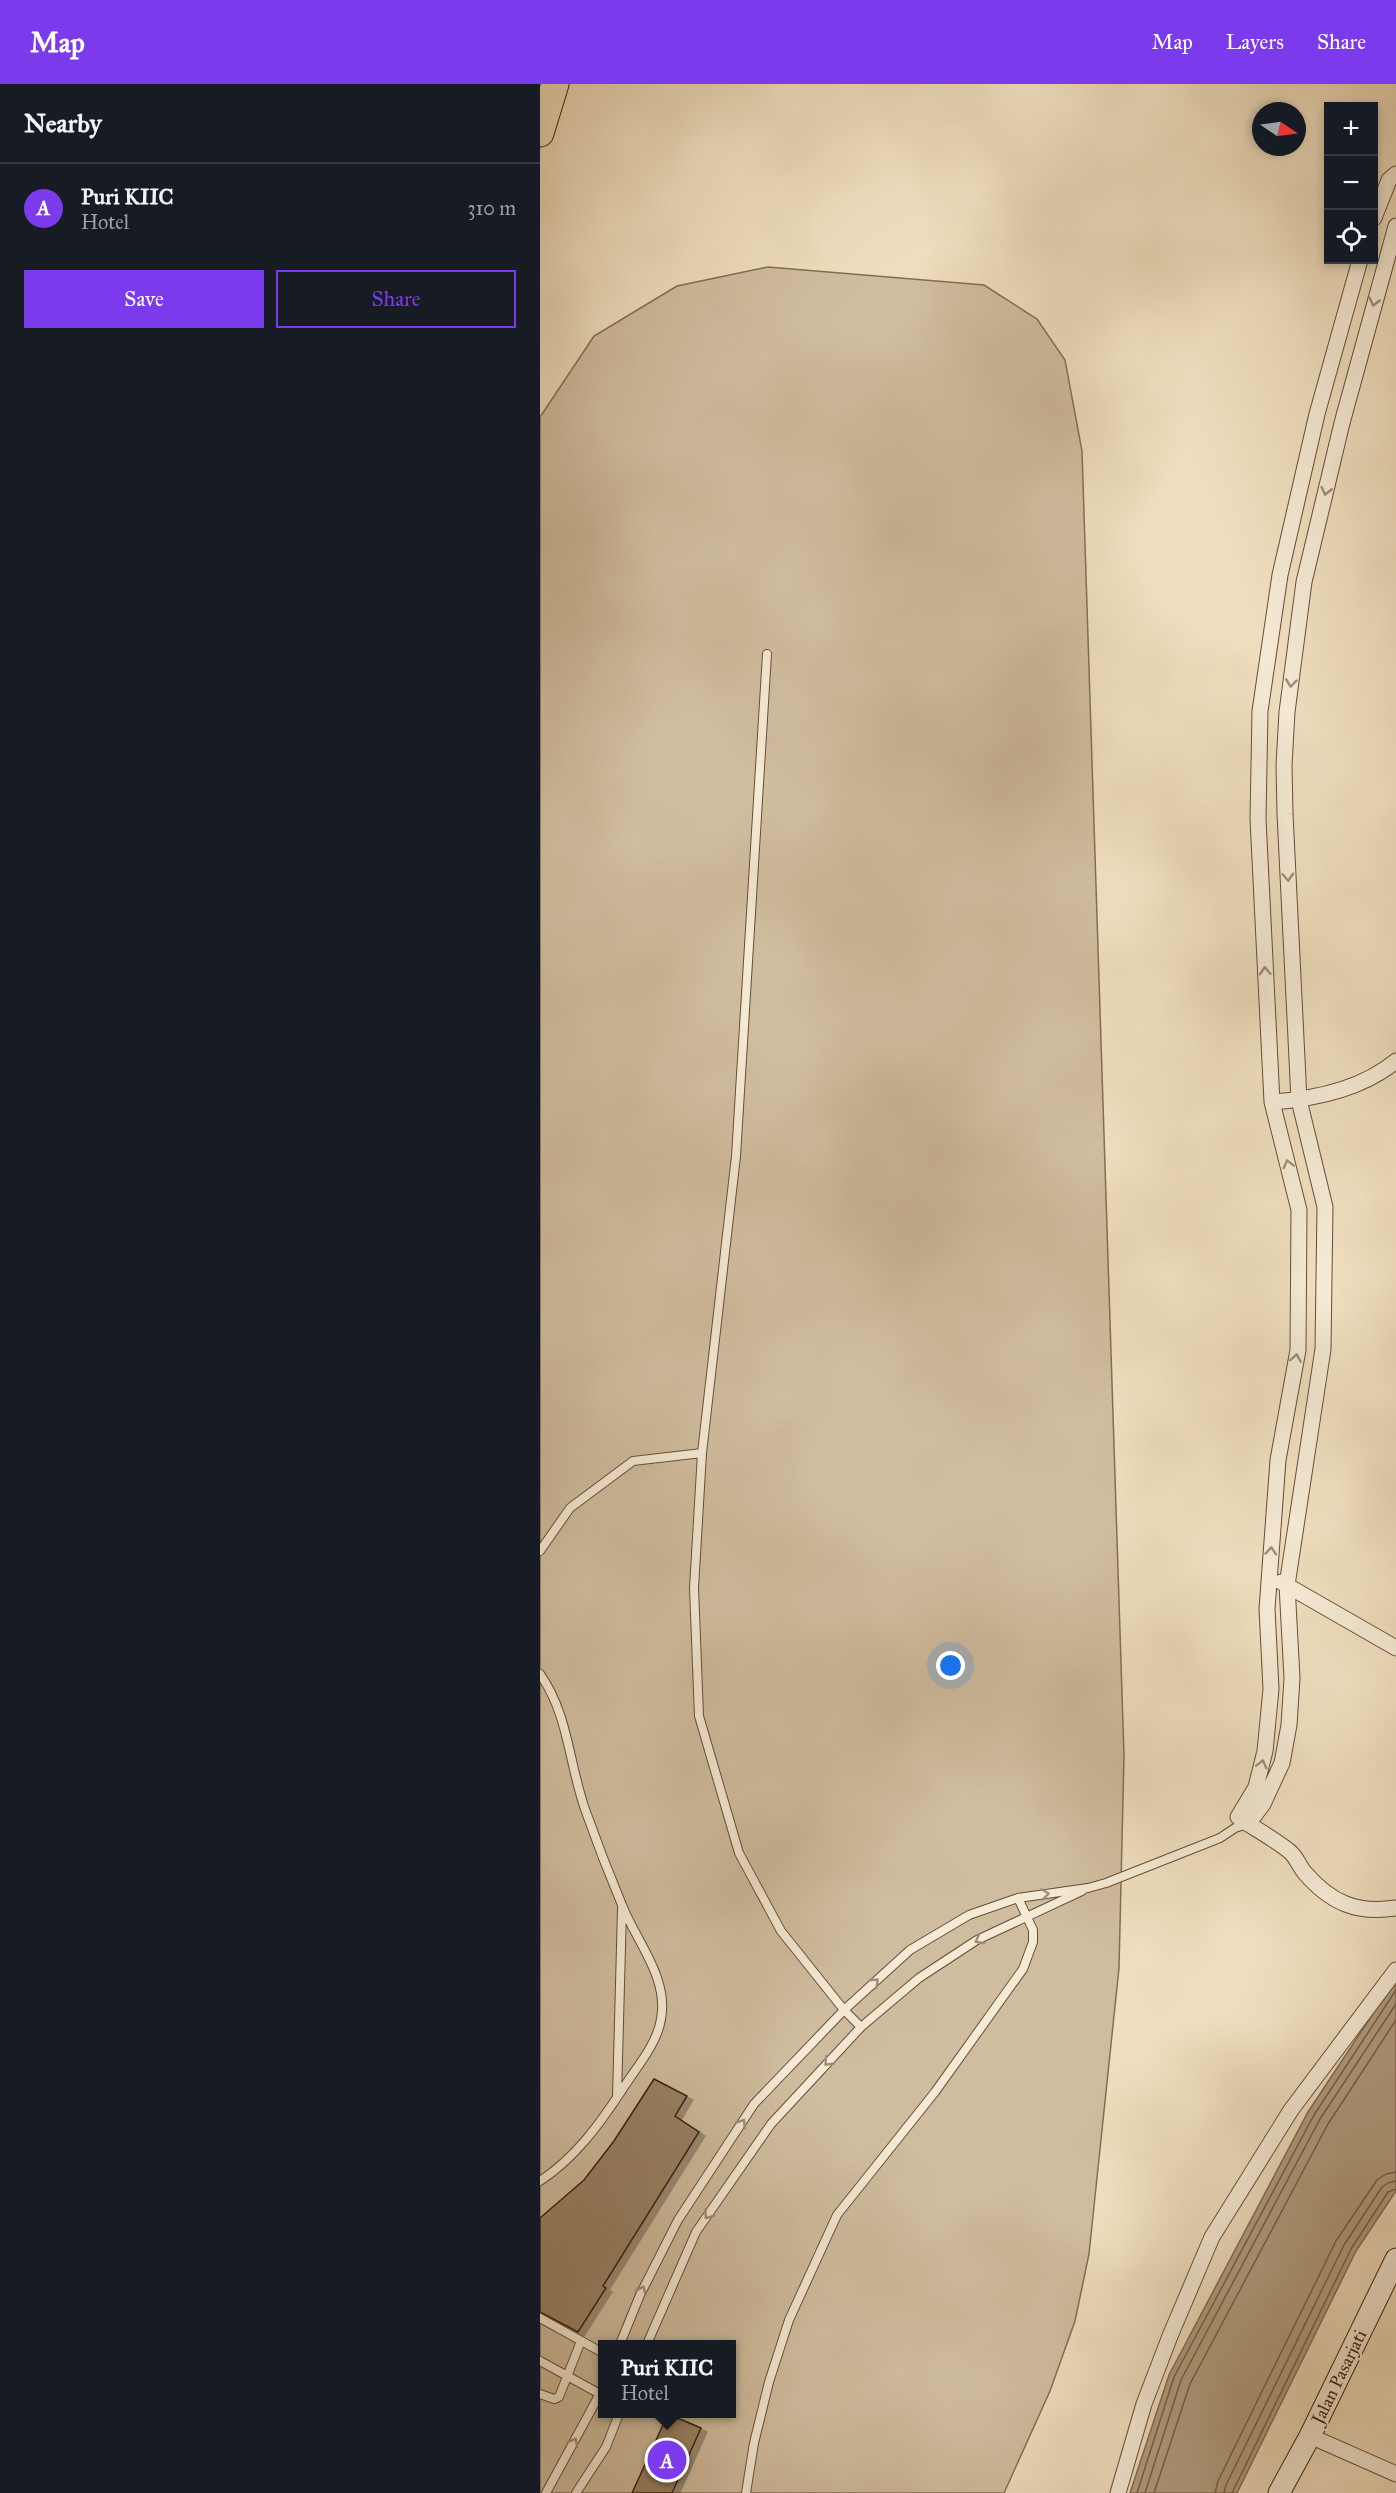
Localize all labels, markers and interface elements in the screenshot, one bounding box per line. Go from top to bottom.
text: Map [30,25,85,60]
text: Map [1152,29,1193,55]
text: Layers [1226,29,1284,55]
text: Share [1317,29,1366,55]
north arrow [1252,102,1306,156]
map controls [1324,102,1378,264]
button: + [1324,102,1378,156]
text: Nearby [24,107,102,139]
button: − [1324,156,1378,210]
text: Puri KIIC [81,183,174,210]
text: A [37,196,50,220]
text: 310 m [467,196,516,220]
text: Hotel [81,210,129,234]
button: locate [1324,210,1378,264]
button: Save [24,270,264,328]
button: Share [276,270,516,328]
one-way arrow [1369,297,1382,307]
one-way arrow [1320,486,1333,496]
one-way arrow [1285,678,1298,687]
one-way arrow [1282,873,1295,882]
one-way arrow [1259,967,1272,976]
one-way arrow [1282,1159,1295,1169]
one-way arrow [1290,1353,1302,1362]
one-way arrow [1264,1546,1277,1555]
your location [936,1651,965,1680]
one-way arrow [1254,1760,1267,1770]
one-way arrow [1041,1889,1050,1901]
one-way arrow [974,1933,985,1944]
one-way arrow [868,1978,879,1989]
one-way arrow [824,2056,835,2066]
one-way arrow [734,2119,746,2129]
one-way arrow [704,2209,715,2220]
one-way arrow [635,2286,647,2297]
street label: Jalan Pasarjati [1306,2326,1372,2430]
popup [598,2340,736,2418]
text: Puri KIIC [621,2354,713,2381]
text: Hotel [621,2381,669,2405]
one-way arrow [567,2437,578,2448]
pin: A [648,2438,686,2482]

